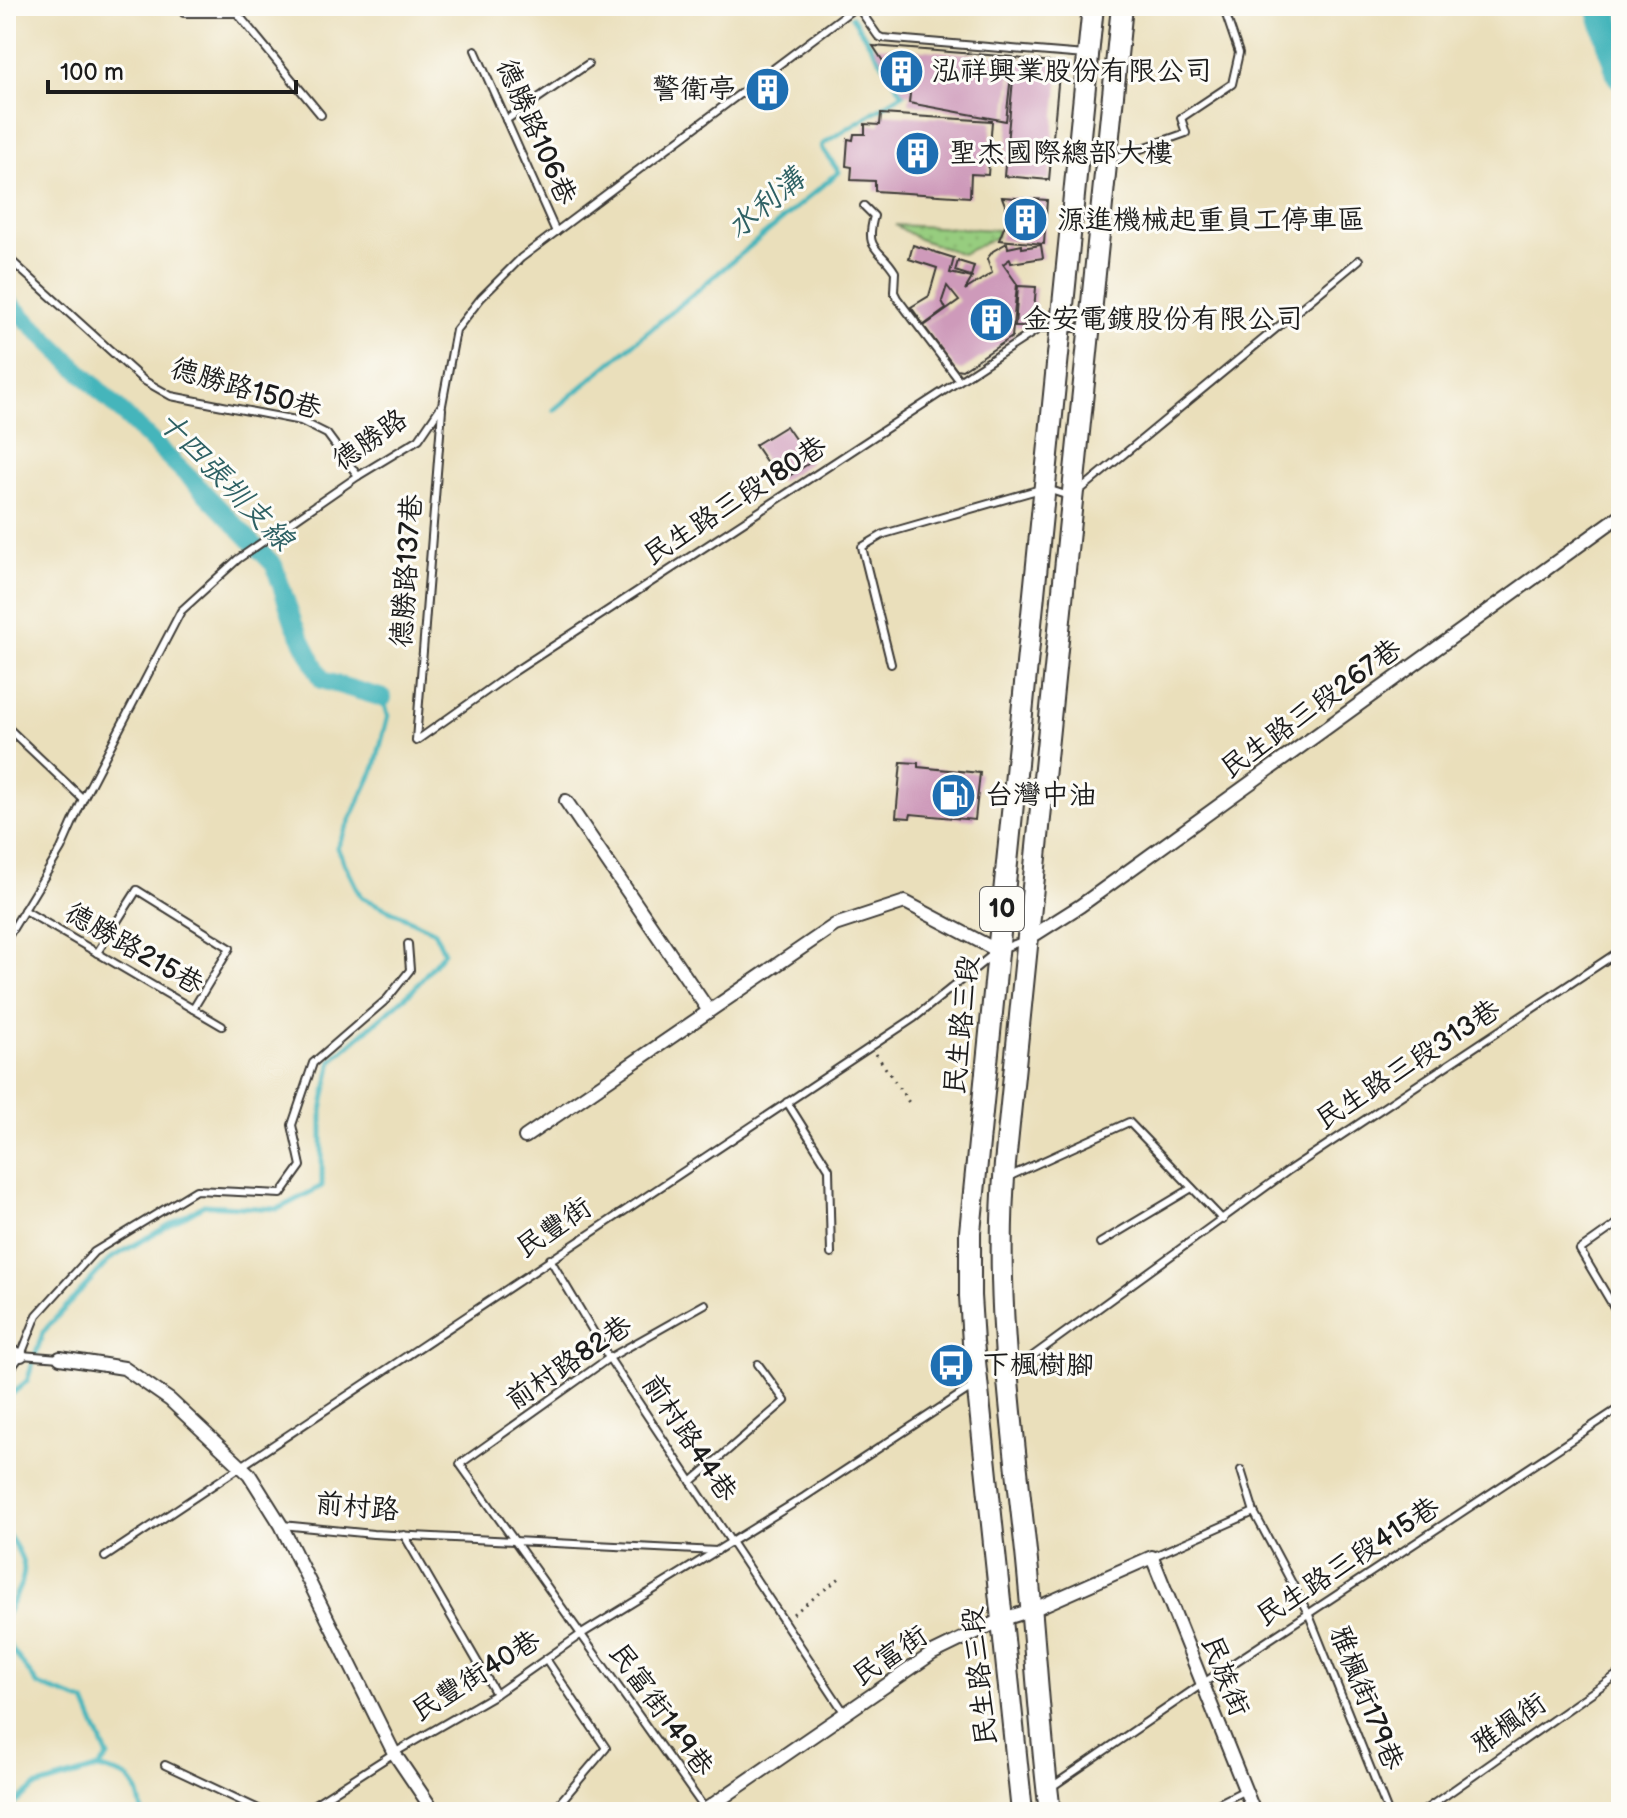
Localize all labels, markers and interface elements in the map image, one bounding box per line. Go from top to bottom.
scale bar [48,44,296,94]
building icon: 泓祥興業股份有限公司 [877,47,925,95]
street label: 德勝路106巷 [489,54,583,211]
place label: 泓祥興業股份有限公司 [932,55,1212,88]
text: 100 m [60,58,124,87]
building icon: 警衛亭 [743,65,791,113]
place label: 警衛亭 [652,73,736,106]
building icon: 聖杰國際總部大樓 [894,129,942,177]
place label: 聖杰國際總部大樓 [949,137,1173,170]
water label: 水利溝 [720,159,814,247]
building icon: 源進機械起重員工停車區 [1002,196,1050,244]
place label: 源進機械起重員工停車區 [1057,204,1365,237]
building icon: 金安電鍍股份有限公司 [968,295,1016,343]
place label: 金安電鍍股份有限公司 [1023,303,1303,336]
street label: 德勝路150巷 [167,352,326,427]
street label: 德勝路 [326,402,414,478]
water label: 十四張圳支線 [150,404,302,560]
street label: 民生路三段180巷 [637,429,834,572]
street label: 德勝路137巷 [385,492,429,649]
street label: 民生路三段267巷 [1214,632,1409,786]
fuel station icon: 台灣中油 [930,771,978,819]
place label: 台灣中油 [985,779,1097,812]
road number: 10 [980,887,1024,931]
street label: 德勝路215巷 [59,896,210,1003]
street label: 民生路三段 [938,954,986,1096]
street label: 民生路三段313巷 [1310,993,1507,1137]
street label: 民豐街 [510,1191,598,1265]
street label: 前村路82巷 [500,1308,639,1417]
bus stop icon: 下楓樹腳 [927,1341,975,1389]
place label: 下楓樹腳 [982,1349,1094,1382]
street label: 前村路44巷 [634,1368,744,1509]
street label: 前村路 [314,1487,400,1527]
street label: 民生路三段415巷 [1250,1490,1447,1634]
street label: 民生路三段 [956,1605,1004,1747]
street label: 民富街 [846,1619,934,1693]
street label: 雅楓街179巷 [1322,1621,1410,1776]
street label: 民豐街40巷 [406,1623,547,1729]
street label: 民族街 [1194,1631,1256,1721]
street label: 民富街149巷 [602,1637,721,1784]
street label: 雅楓街 [1465,1686,1553,1762]

